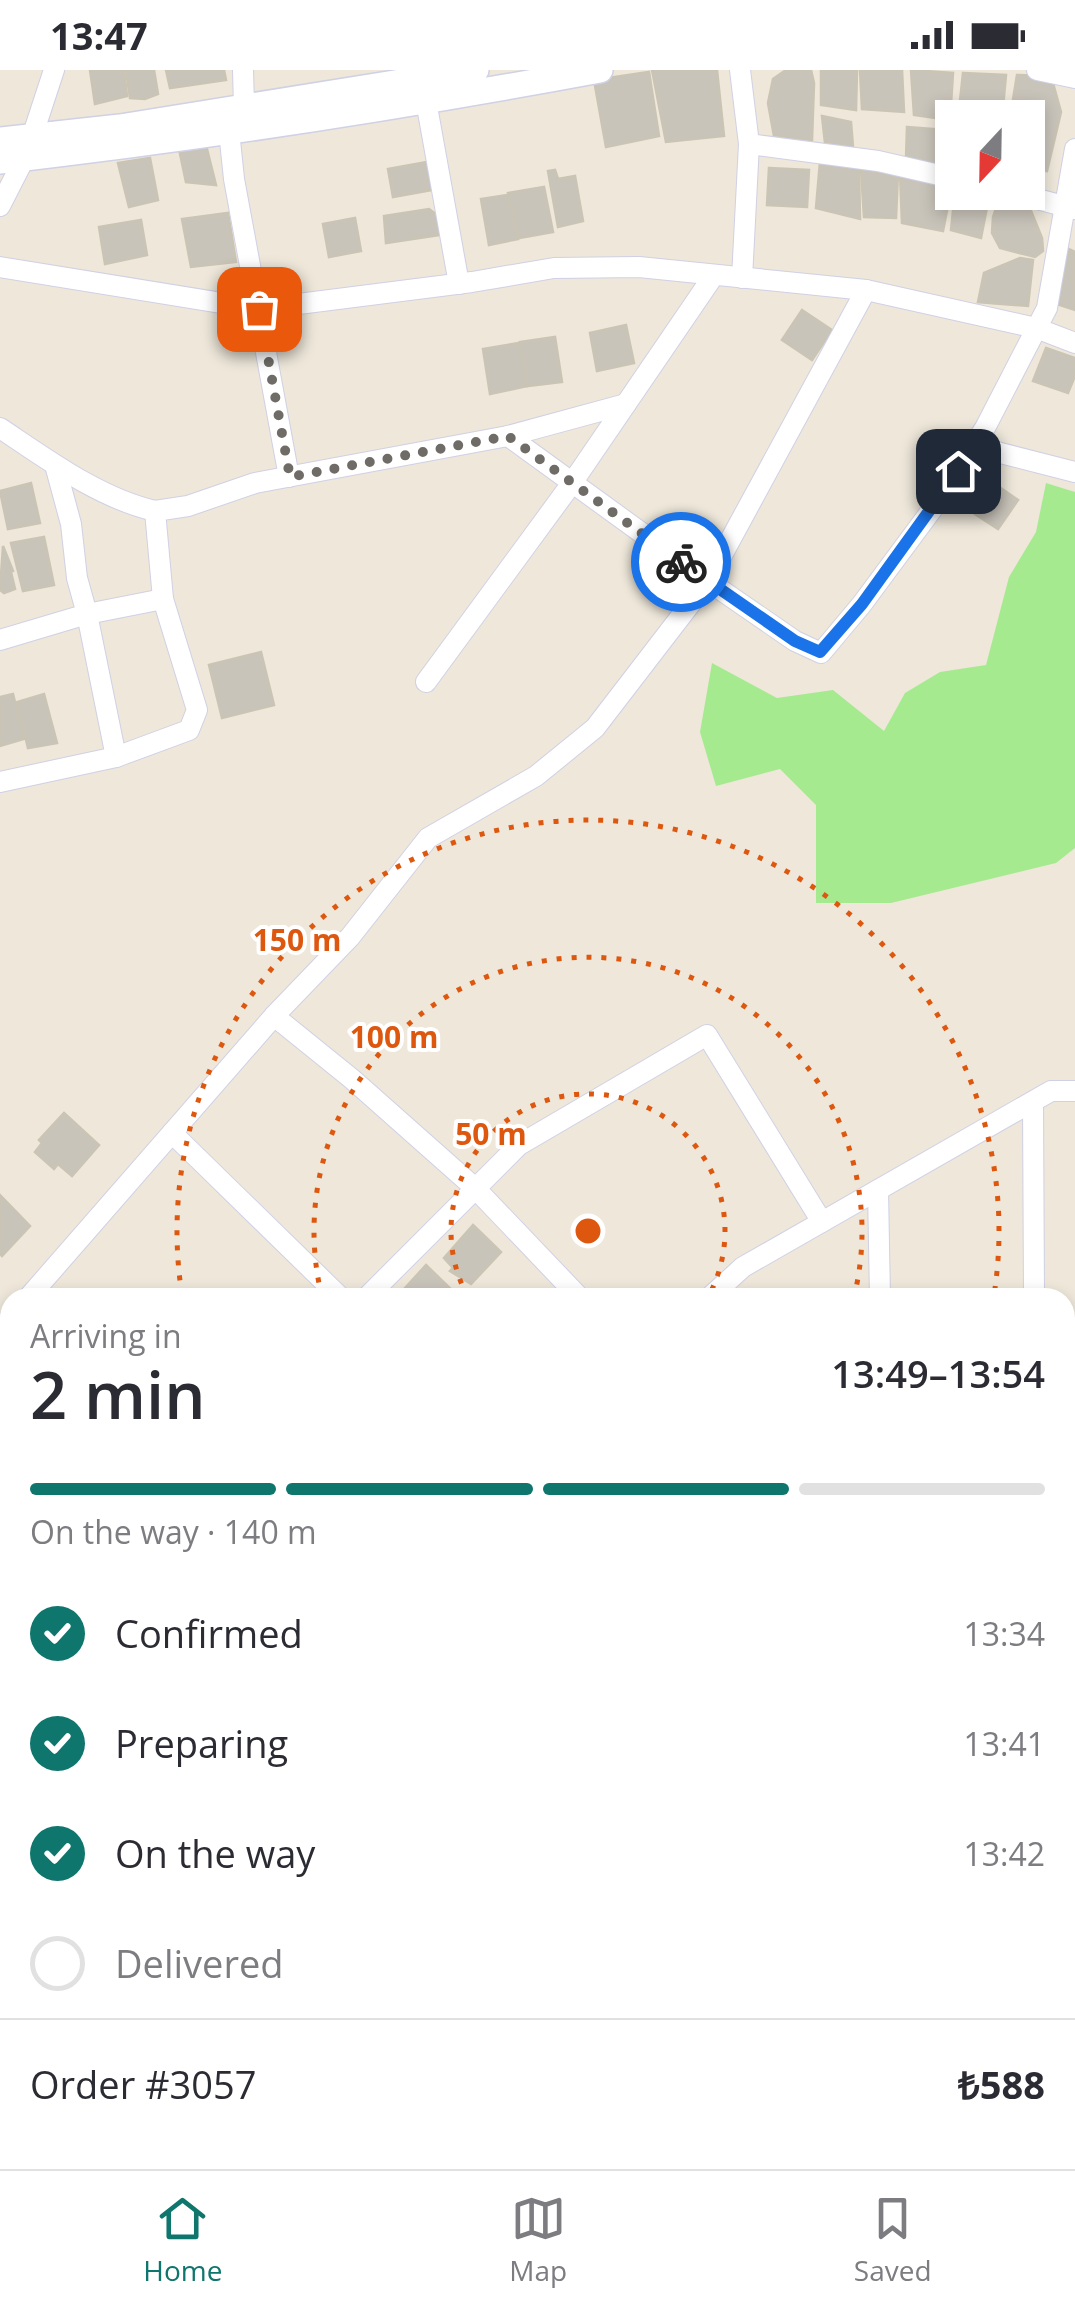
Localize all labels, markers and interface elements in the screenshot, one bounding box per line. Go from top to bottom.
text: 13:47 [50,9,148,61]
north arrow [935,100,1045,210]
map controls [935,100,1045,210]
pin [217,267,302,352]
icon: bag [232,282,287,337]
pin [916,429,1001,514]
icon: home [931,444,986,499]
courier [631,512,731,612]
icon: bike [654,535,709,590]
text: 150 m [253,919,341,960]
text: 100 m [350,1016,438,1057]
text: 50 m [455,1113,527,1154]
centre of rings [570,1213,606,1249]
text: Arriving in [30,1314,182,1357]
text: 13:49–13:54 [831,1347,1045,1399]
text: 2 min [30,1350,205,1438]
text: On the way · 140 m [30,1510,317,1553]
icon: check [30,1606,85,1661]
text: Confirmed [115,1607,303,1659]
text: 13:34 [963,1612,1045,1655]
icon: check [30,1716,85,1771]
text: Preparing [115,1717,288,1769]
text: 13:41 [963,1722,1045,1765]
icon: check [30,1826,85,1881]
text: On the way [115,1827,315,1879]
text: 13:42 [963,1832,1045,1875]
text: Delivered [115,1937,284,1989]
text: Order #3057 [30,2058,257,2110]
text: ₺588 [958,2058,1045,2110]
tab: Home [143,2191,223,2289]
tab: Map [509,2191,567,2289]
tab: Saved [854,2191,932,2289]

